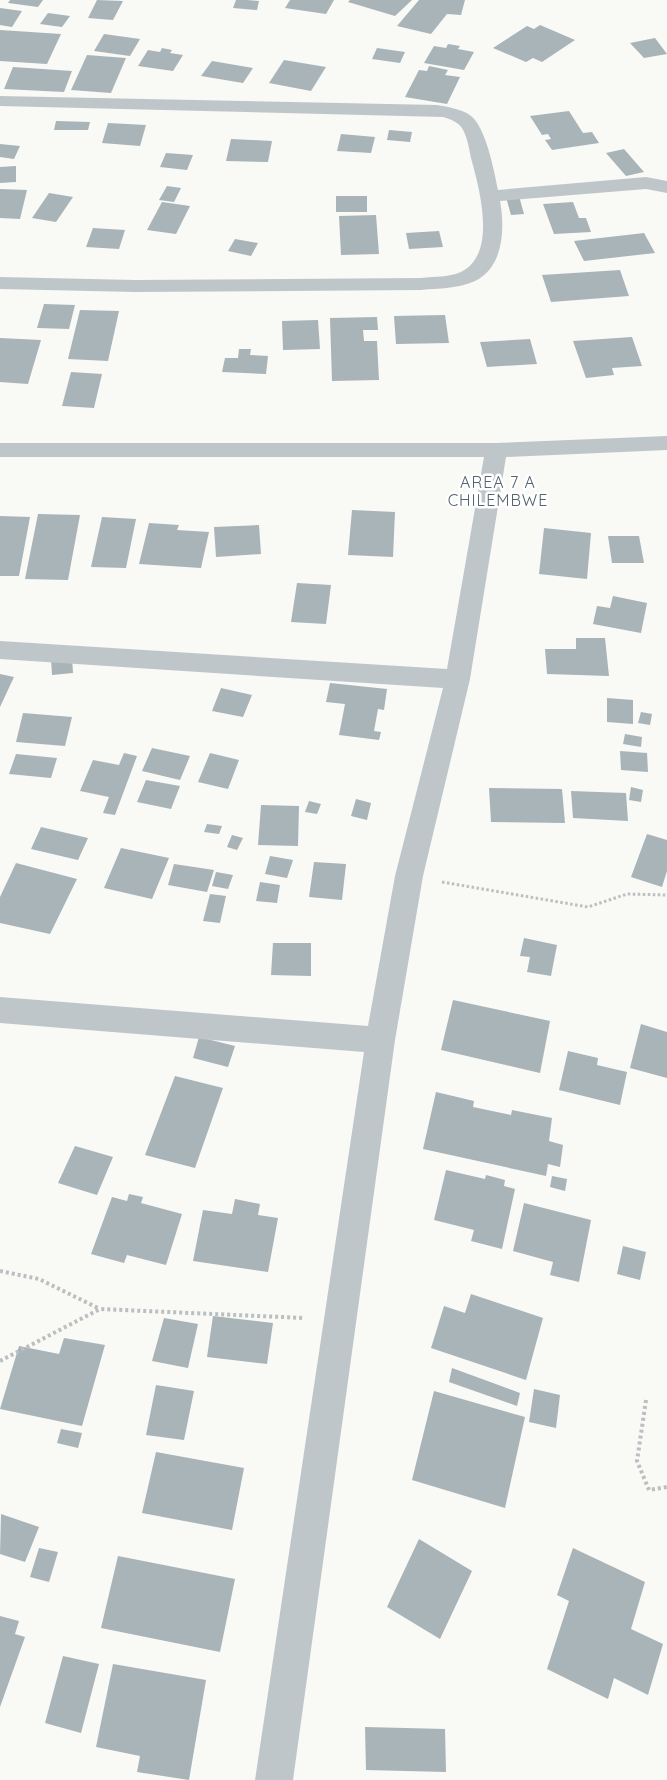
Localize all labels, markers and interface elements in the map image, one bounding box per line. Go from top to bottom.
district label: AREA 7 A CHILEMBWE [448,472,548,510]

